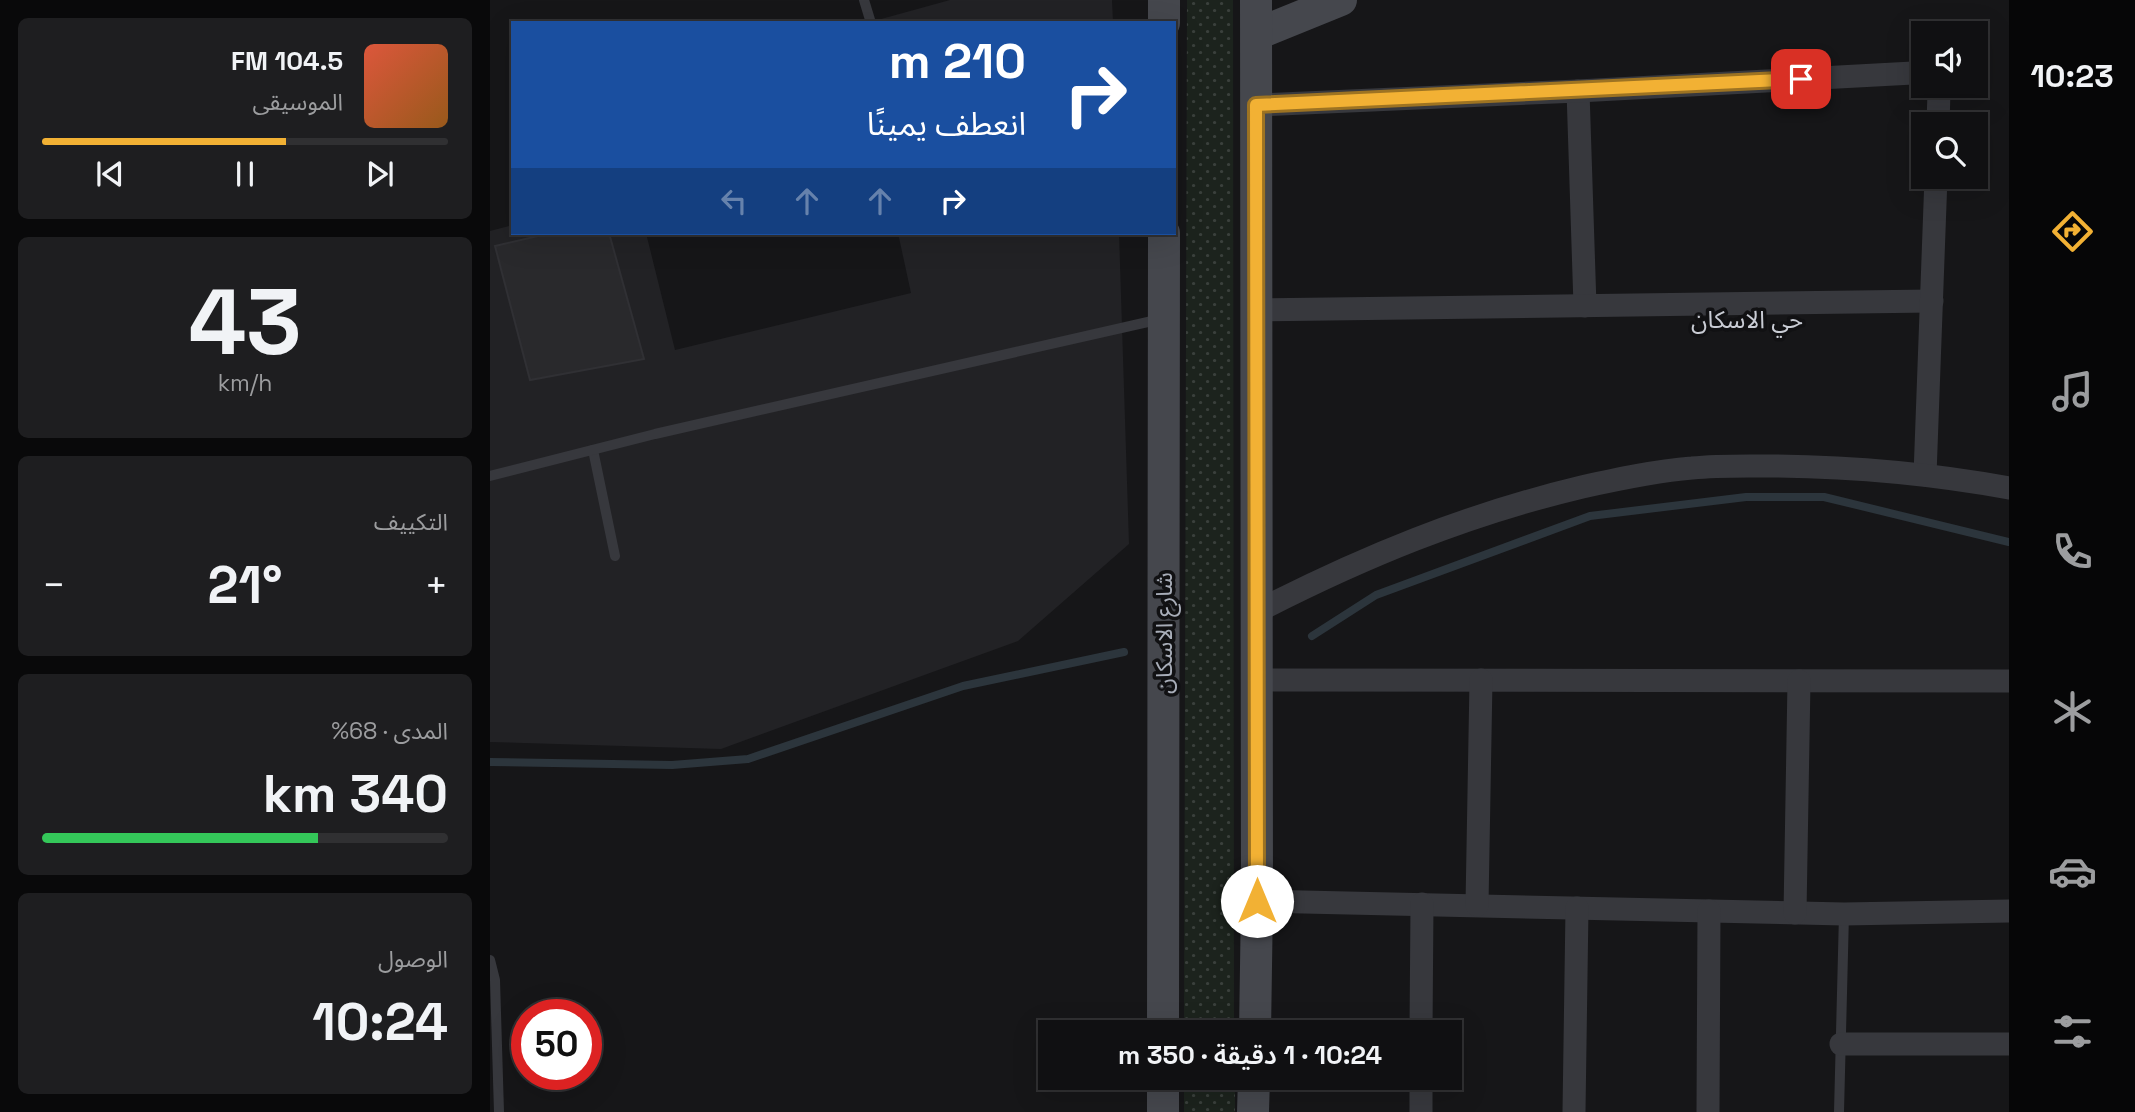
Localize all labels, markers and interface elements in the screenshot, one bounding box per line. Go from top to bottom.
map controls [1911,21,1988,189]
button: sound [1911,21,1988,98]
text: 210 m [889,30,1026,92]
text: 104.5 FM [231,44,343,78]
icon: right [1050,49,1141,140]
pin [1771,49,1831,109]
text: 10:23 [2030,56,2114,96]
icon: arrive [1782,60,1820,98]
text: الموسيقى [252,87,343,117]
text: انعطف يمينًا [867,104,1026,144]
button: search [1911,112,1988,189]
icon: previous [91,155,129,193]
icon: pause [226,155,264,193]
icon: next [361,155,399,193]
icon: left [715,182,753,220]
icon: ahead [788,182,826,220]
icon: ahead [861,182,899,220]
icon: right [934,182,972,220]
icon: directions [2048,207,2097,256]
text: 43 [188,264,302,381]
district label: حي الاسكان [1691,304,1803,338]
icon: music [2048,367,2097,416]
text: km/h [218,368,272,398]
text: التكييف [374,507,448,537]
icon: phone [2048,527,2097,576]
text: 21° [208,552,282,618]
text: − [42,561,66,609]
text: + [424,561,448,609]
street label: شارع الاسكان [1149,572,1181,694]
icon: climate [2048,687,2097,736]
text: المدى · 68% [331,716,448,746]
text: 340 km [263,761,448,827]
icon: car [2048,847,2097,896]
position arrow [1220,864,1294,938]
text: الوصول [378,944,448,974]
text: 10:24 [312,989,448,1055]
speed limit sign: 50 [511,999,602,1090]
icon: filters [2048,1007,2097,1056]
text: 10:24 · 1 دقيقة · 350 m [1118,1038,1382,1072]

